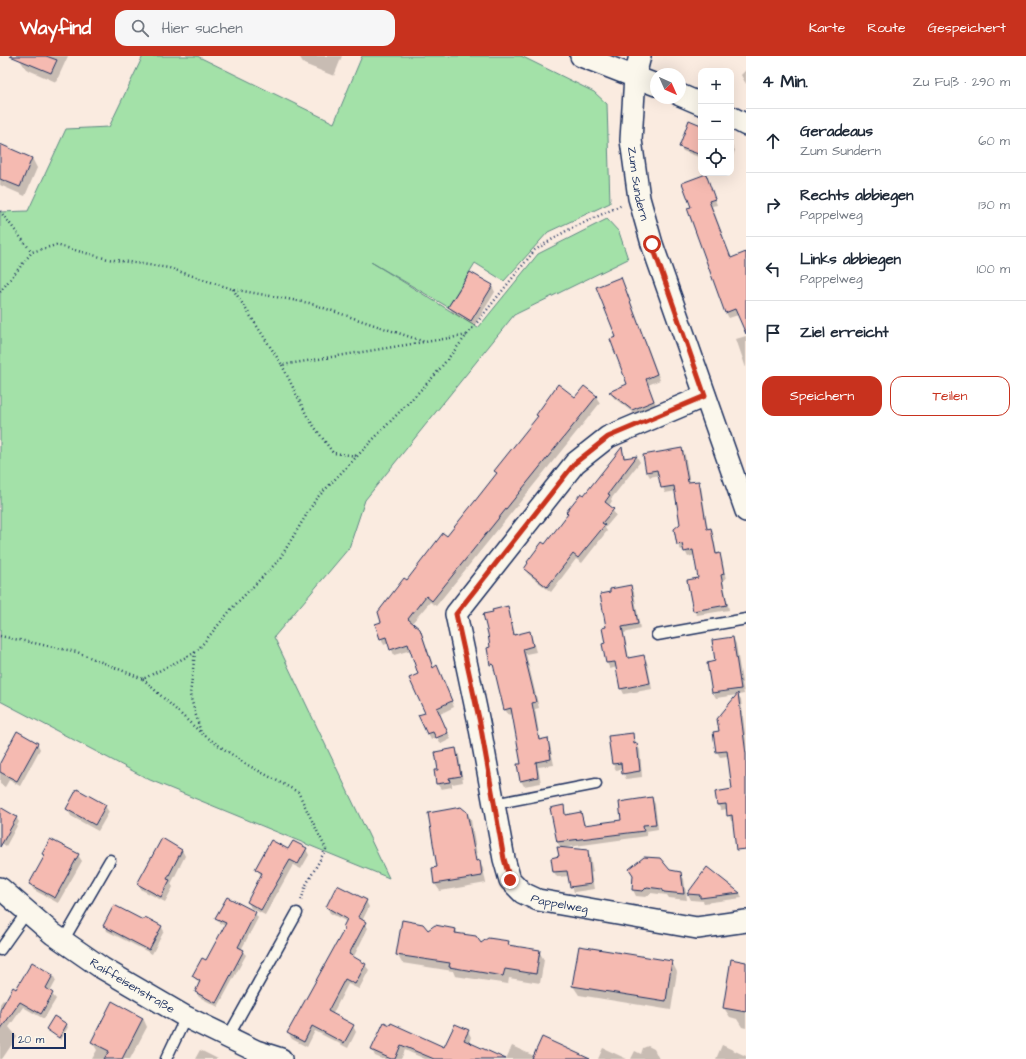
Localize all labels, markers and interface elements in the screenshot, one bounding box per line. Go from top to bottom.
search box [115,10,395,46]
text: Wayfind [20,15,91,42]
icon: search [129,17,151,39]
text: Hier suchen [161,18,243,39]
text: Karte [809,18,845,38]
text: Route [867,18,905,38]
text: Gespeichert [927,18,1006,38]
north arrow [650,68,686,104]
map controls [698,68,734,176]
button: + [698,68,734,104]
text: 4 Min. [762,70,808,94]
text: Zu Fuß · 290 m [913,73,1010,91]
button: − [698,104,734,140]
text: Geradeaus [800,121,873,142]
icon: ahead [762,130,784,152]
text: 60 m [978,132,1010,150]
button: locate [698,140,734,176]
text: Zum Sundern [800,142,881,160]
street label: Zum Sundern [623,146,653,223]
text: Rechts abbiegen [800,185,914,206]
icon: right [762,194,784,216]
text: 130 m [978,196,1010,214]
text: Pappelweg [800,206,863,224]
route start [643,235,661,253]
text: Links abbiegen [800,249,901,270]
icon: left [762,258,784,280]
text: 100 m [977,260,1010,278]
text: Pappelweg [800,270,863,288]
icon: arrive [762,322,784,344]
text: Ziel erreicht [800,322,889,343]
button: Speichern [762,376,882,416]
button: Teilen [890,376,1010,416]
route end [501,871,519,889]
street label: Pappelweg [528,890,590,919]
street label: Raiffeisenstraße [86,954,178,1018]
scale bar [12,1031,66,1050]
text: 20 m [18,1032,44,1047]

